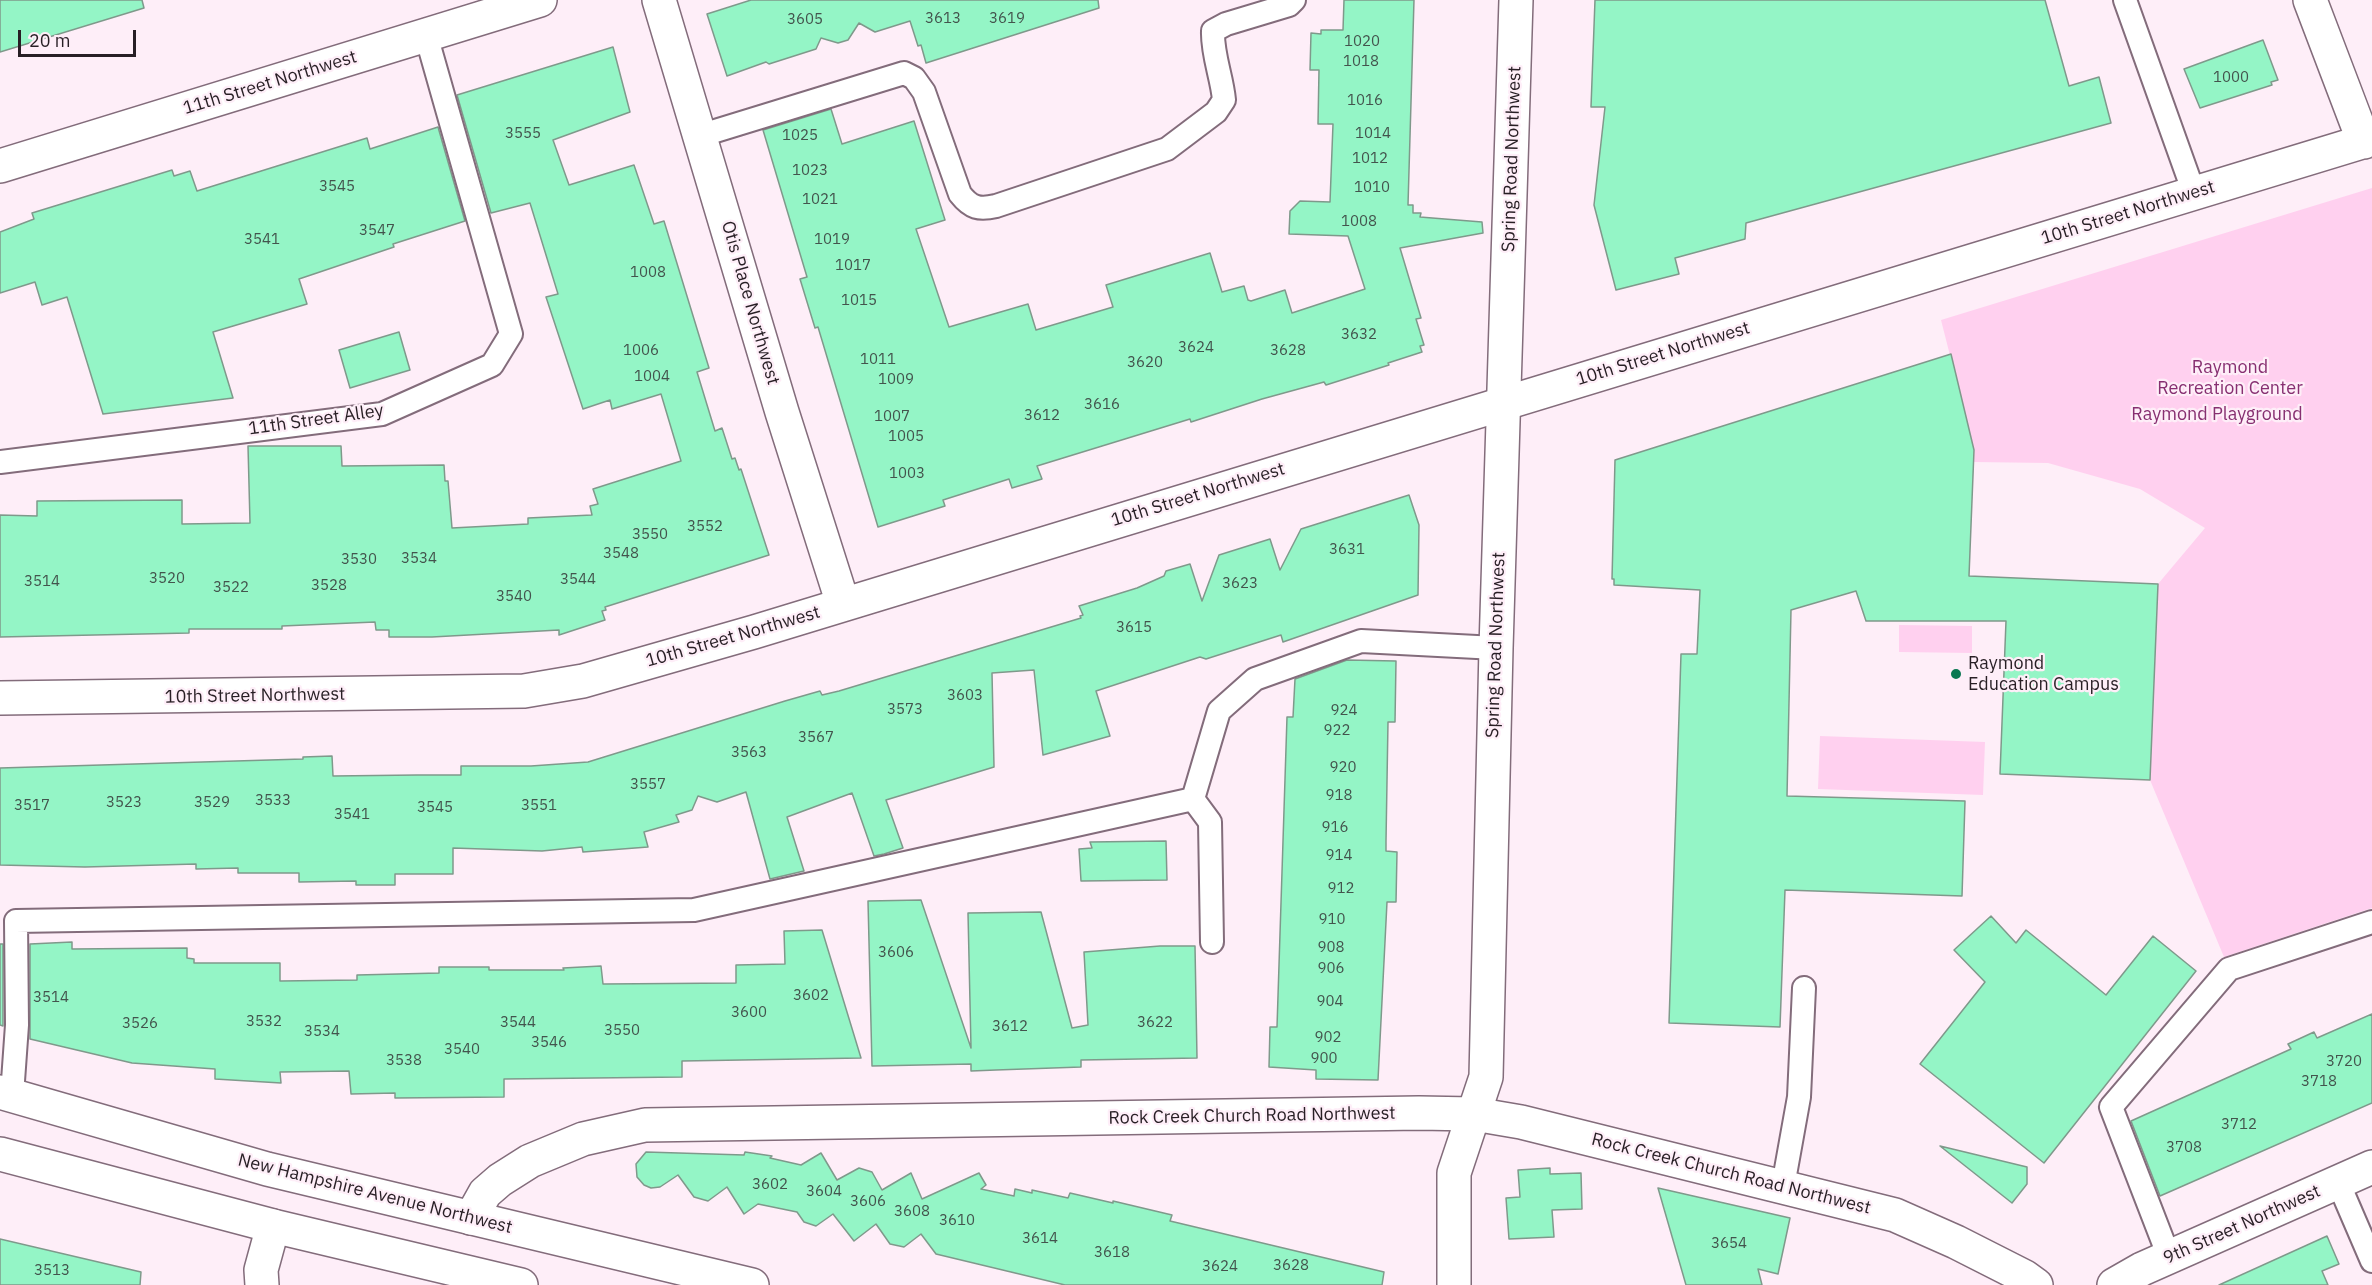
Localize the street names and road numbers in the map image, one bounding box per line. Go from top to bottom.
street label: 11th Street Northwest [181,46,359,120]
street label: Spring Road Northwest [1498,66,1526,252]
street label: 10th Street Northwest [2039,176,2217,250]
street label: Otis Place Northwest [716,219,784,387]
street label: 10th Street Northwest [1574,317,1752,391]
street label: 11th Street Alley [247,400,385,440]
street label: 10th Street Northwest [1109,458,1287,532]
street label: Spring Road Northwest [1482,552,1510,738]
street label: 10th Street Northwest [643,602,823,672]
street label: 10th Street Northwest [165,684,345,708]
street label: Rock Creek Church Road Northwest [1108,1103,1396,1129]
street label: Rock Creek Church Road Northwest [1589,1129,1873,1219]
street label: New Hampshire Avenue Northwest [236,1149,514,1239]
street label: 9th Street Northwest [2160,1181,2324,1269]

